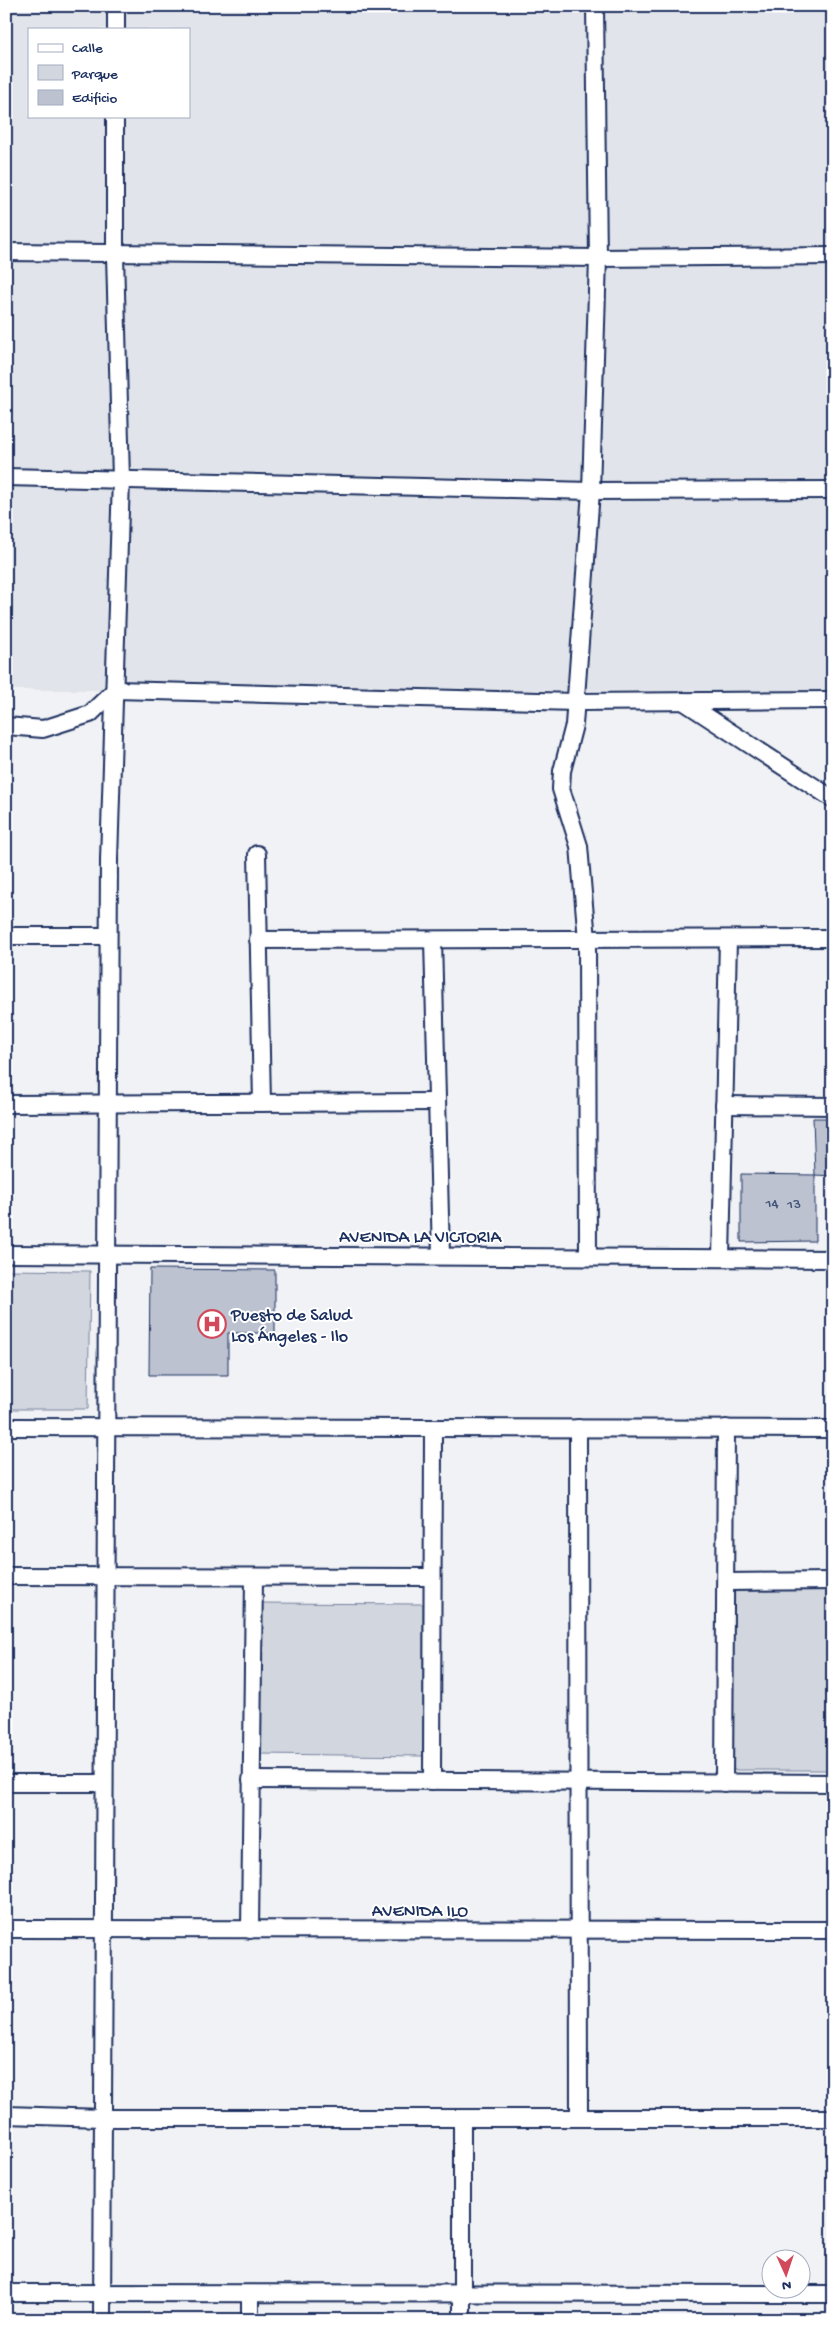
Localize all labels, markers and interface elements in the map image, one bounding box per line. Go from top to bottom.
legend [28,28,190,118]
text: Calle [72,40,103,58]
text: Parque [71,66,118,84]
text: Edificio [72,90,118,108]
house number: 14 [764,1195,779,1213]
house number: 13 [786,1196,801,1214]
street label: AVENIDA LA VICTORIA [339,1228,502,1249]
place label: Puesto de Salud Los Ángeles - Ilo [230,1306,353,1348]
hospital icon: Puesto de Salud Los Ángeles - Ilo [197,1309,227,1339]
street label: AVENIDA ILO [372,1902,468,1923]
north arrow [762,2248,812,2298]
text: N [782,2276,792,2293]

